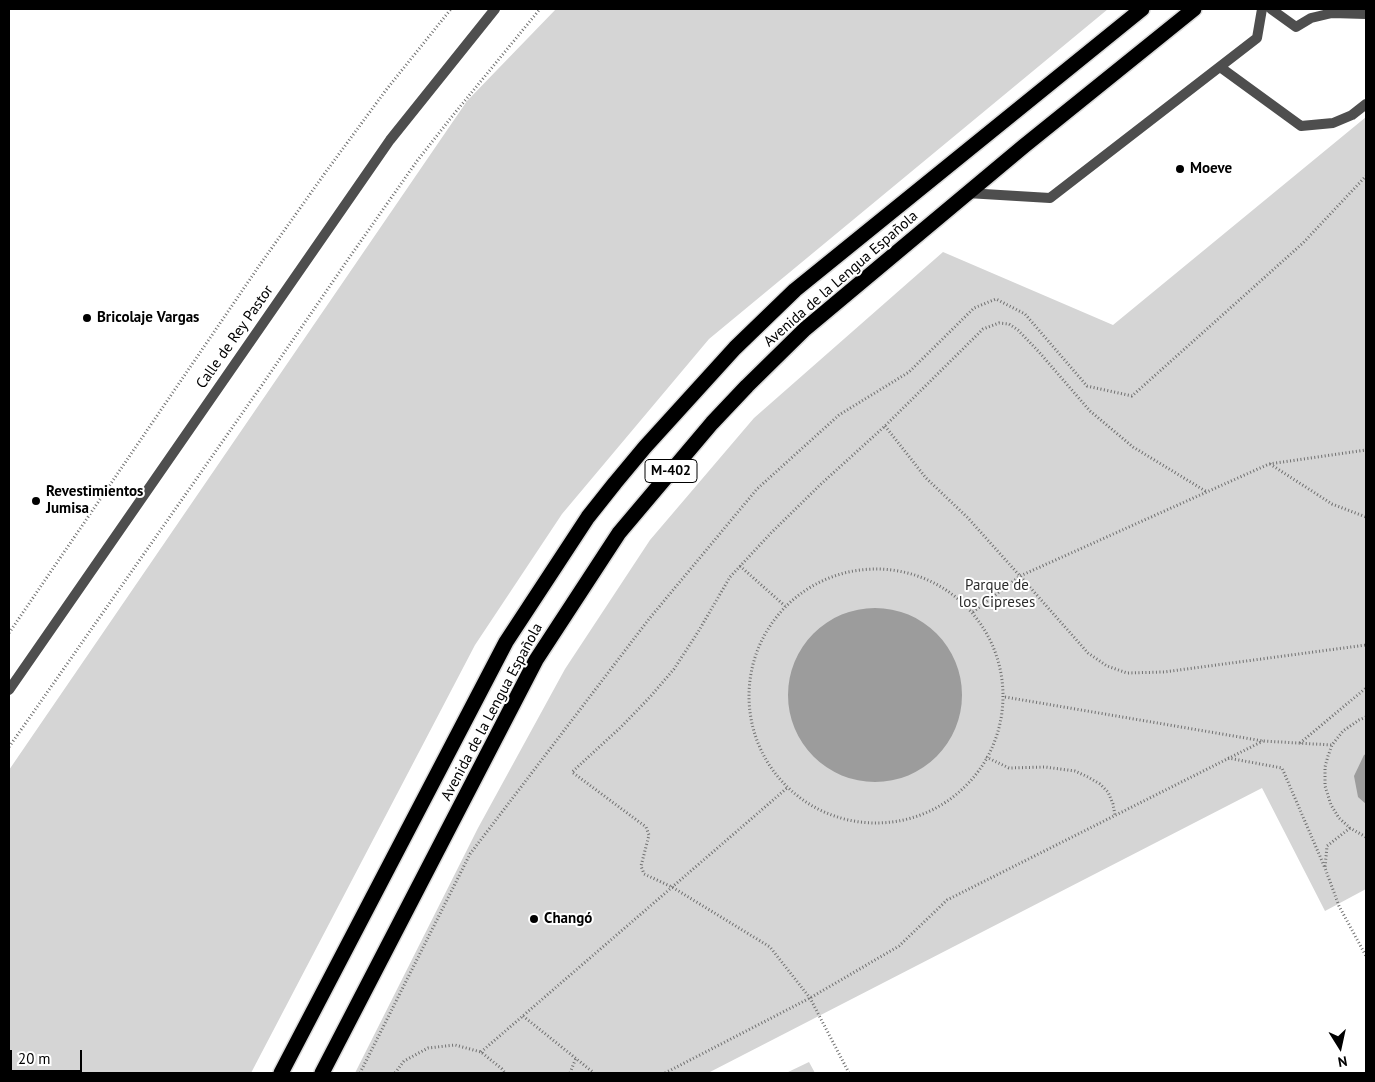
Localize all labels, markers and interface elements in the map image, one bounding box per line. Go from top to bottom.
place label: Moeve [1190,160,1232,178]
marker: Moeve [1174,163,1186,175]
street label: Avenida de la Lengua Española [760,207,922,351]
street label: Calle de Rey Pastor [193,282,277,392]
place label: Bricolaje Vargas [97,309,199,327]
marker: Bricolaje Vargas [81,312,93,324]
road number: M-402 [645,460,697,482]
place label: Revestimientos Jumisa [46,483,143,518]
marker: Revestimientos Jumisa [30,495,42,507]
park label: Parque de los Cipreses [959,577,1035,612]
street label: Avenida de la Lengua Española [437,620,547,804]
place label: Changó [544,910,592,928]
marker: Changó [528,913,540,925]
north arrow [1315,1022,1365,1072]
scale bar [12,1040,85,1072]
text: 20 m [18,1049,51,1068]
text: N [1337,1052,1349,1071]

